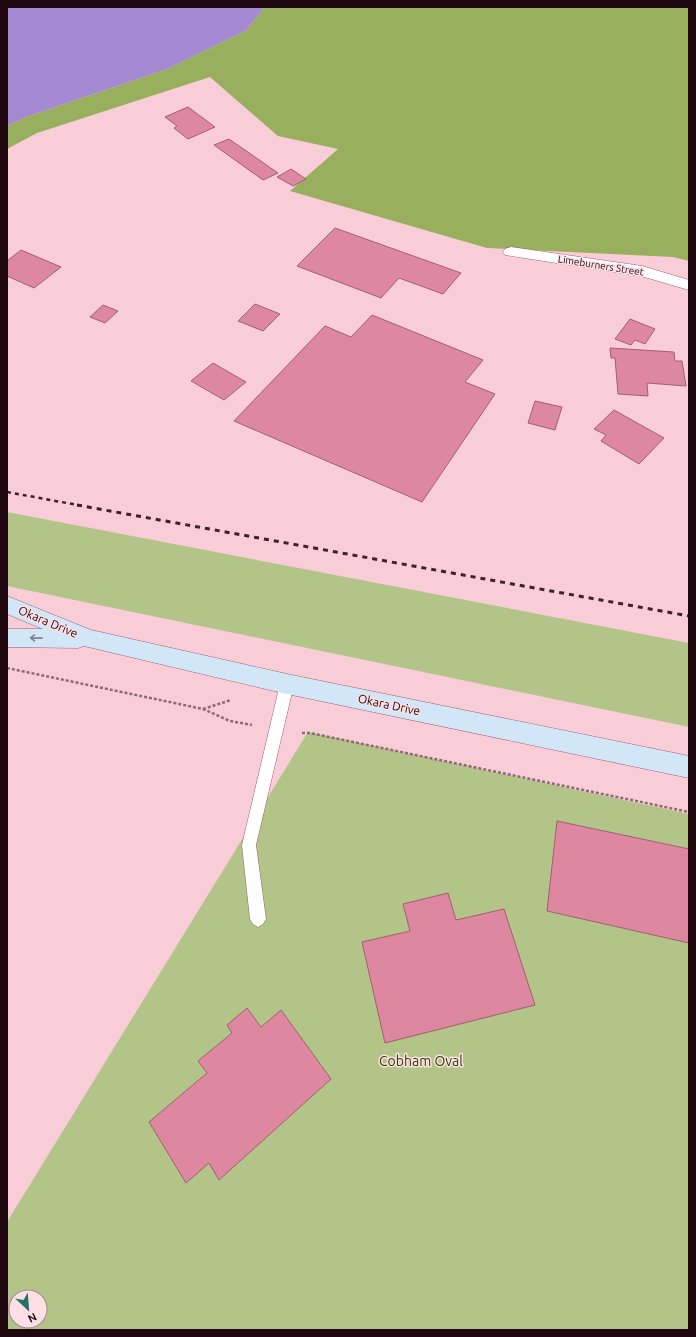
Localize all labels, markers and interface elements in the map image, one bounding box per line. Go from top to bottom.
street label: Limeburners Street [557,253,645,278]
street label: Okara Drive [16,603,80,640]
one-way arrow [30,634,43,642]
street label: Okara Drive [357,692,421,717]
park label: Cobham Oval [379,1053,463,1069]
north arrow [8,1289,48,1329]
text: N [26,1311,39,1325]

